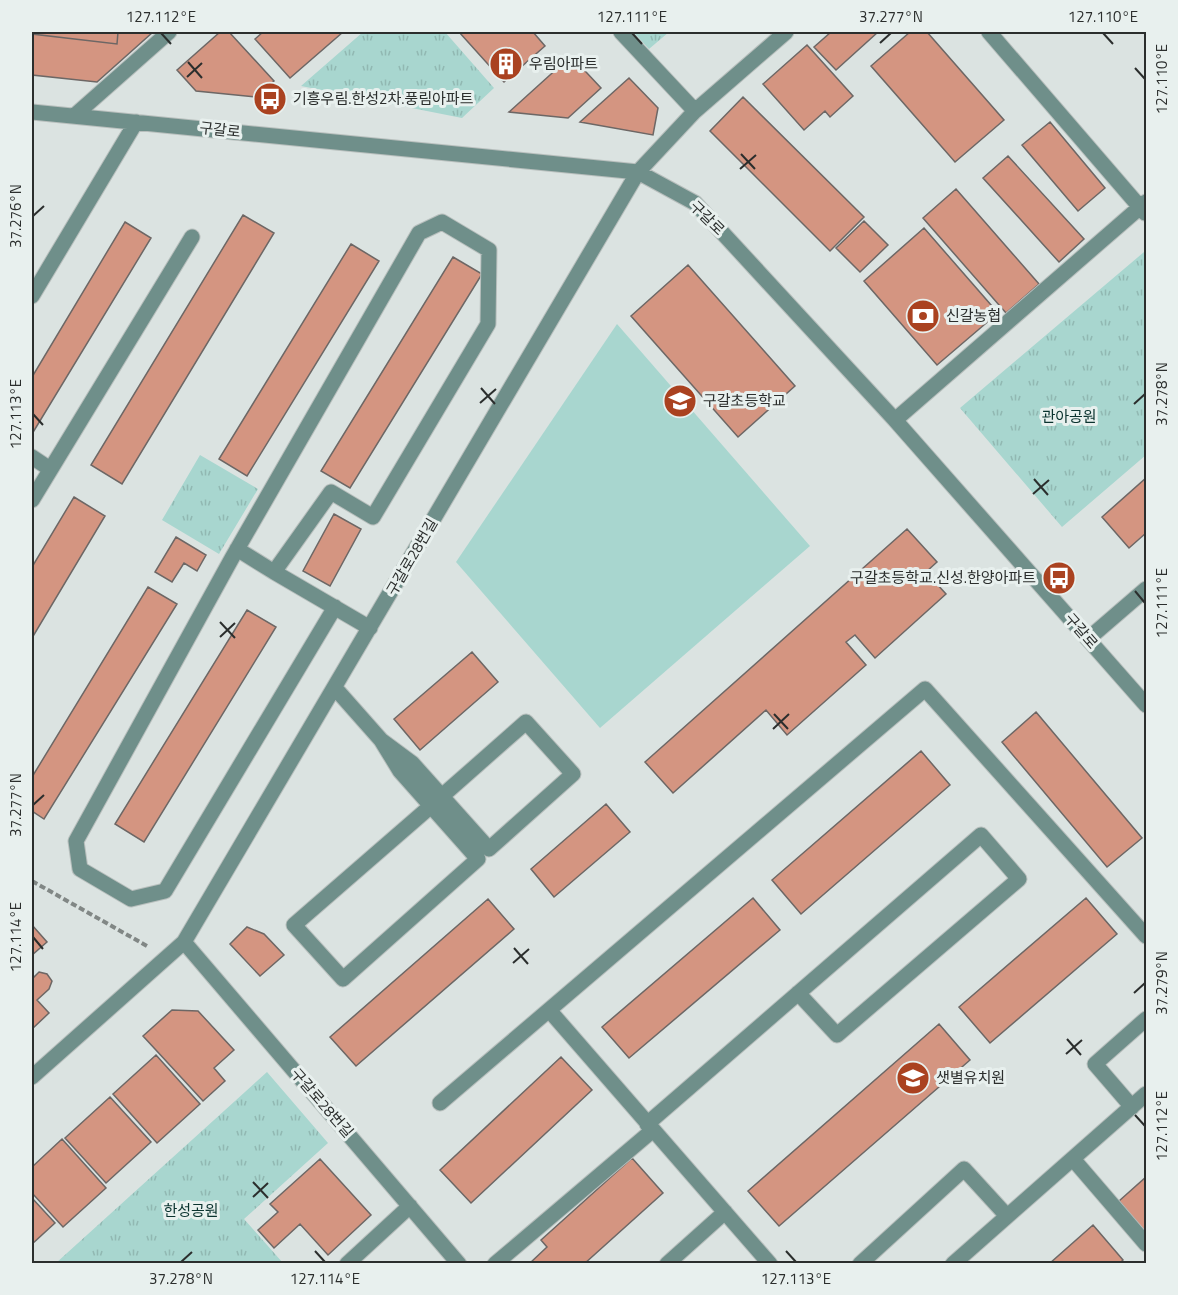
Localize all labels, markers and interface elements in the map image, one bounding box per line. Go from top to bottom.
text: 127.112°E [126,5,196,28]
text: 127.111°E [597,5,667,28]
text: 37.277°N [859,5,923,28]
text: 127.110°E [1068,5,1138,28]
text: 127.110°E [1150,44,1173,114]
building icon: 우림아파트 [488,46,524,82]
place label: 우림아파트 [529,52,598,75]
bus stop icon: 기흥우림.한성2차.풍림아파트 [252,81,288,117]
place label: 기흥우림.한성2차.풍림아파트 [293,87,474,110]
street label: 구갈로 [198,116,242,143]
text: 37.276°N [4,184,27,248]
street label: 구갈로 [684,195,730,240]
bank icon: 신갈농협 [905,298,941,334]
place label: 신갈농협 [946,304,1001,327]
text: 37.278°N [1150,362,1173,426]
text: 127.113°E [4,379,27,449]
school or university icon: 구갈초등학교 [662,383,698,419]
place label: 구갈초등학교 [703,389,786,412]
park label: 관아공원 [1041,405,1097,428]
street label: 구갈로28번길 [380,514,443,600]
bus stop icon: 구갈초등학교.신성.한양아파트 [1041,560,1077,596]
place label: 구갈초등학교.신성.한양아파트 [850,566,1036,589]
text: 127.111°E [1150,568,1173,638]
street label: 구갈로 [1059,608,1104,654]
text: 37.277°N [4,773,27,837]
text: 127.114°E [4,902,27,972]
text: 37.279°N [1150,951,1173,1015]
school or university icon: 샛별유치원 [895,1060,931,1096]
street label: 구갈로28번길 [286,1063,359,1143]
place label: 샛별유치원 [936,1066,1005,1089]
text: 127.112°E [1150,1091,1173,1161]
park label: 한성공원 [163,1199,219,1222]
text: 37.278°N [149,1267,213,1290]
text: 127.114°E [290,1267,360,1290]
text: 127.113°E [761,1267,831,1290]

